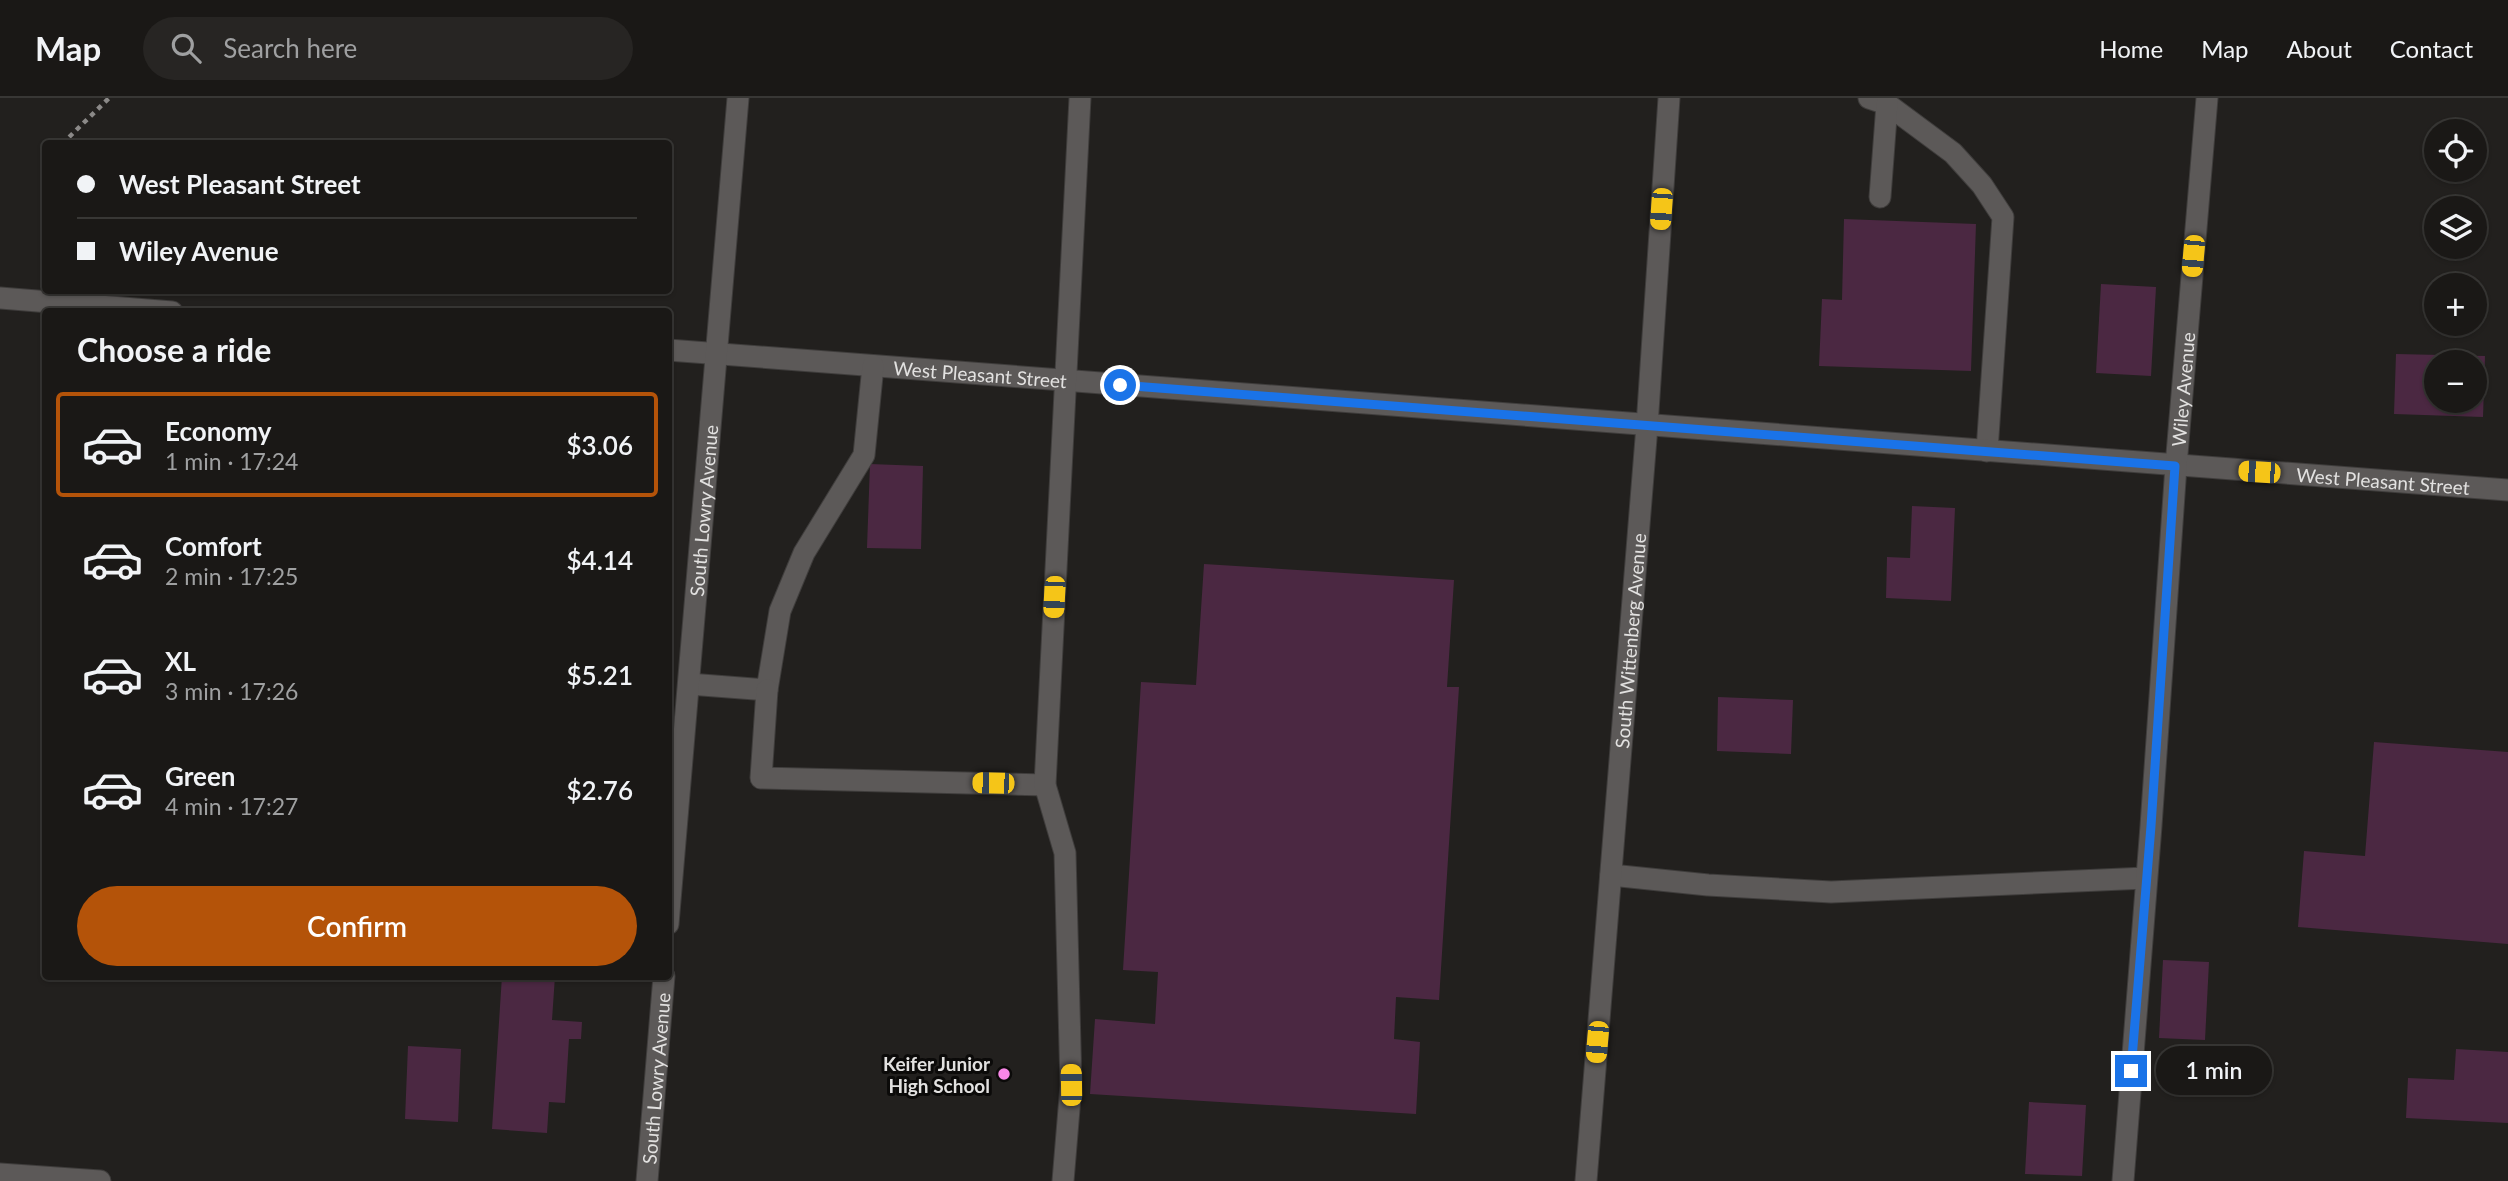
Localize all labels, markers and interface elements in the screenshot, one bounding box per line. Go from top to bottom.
search box [143,17,633,80]
text: Map [35,28,101,68]
icon: search [167,29,205,67]
text: Search here [223,32,357,64]
text: Home [2099,34,2163,63]
text: Map [2201,34,2249,63]
text: About [2287,34,2352,63]
text: Contact [2390,34,2473,63]
map controls [2424,119,2487,413]
button: locate [2424,119,2487,182]
text: West Pleasant Street [119,168,361,200]
car [1650,187,1673,231]
button: layers [2424,196,2487,259]
car [2181,234,2206,278]
text: Wiley Avenue [119,235,279,267]
button: + [2424,273,2487,336]
text: Choose a ride [77,330,271,369]
street label: Wiley Avenue [2166,331,2199,447]
button: − [2424,350,2487,413]
street label: West Pleasant Street [893,356,1068,392]
route start [1104,369,1136,401]
icon: car [81,413,144,476]
text: Economy [165,415,271,447]
street label: South Lowry Avenue [684,424,722,597]
text: $3.06 [567,429,633,461]
text: 1 min · 17:24 [165,447,298,475]
car [2238,460,2281,484]
street label: West Pleasant Street [2295,462,2471,499]
icon: car [81,528,144,591]
text: Comfort [165,530,262,562]
street label: South Wittenberg Avenue [1609,532,1650,749]
text: $4.14 [567,544,633,576]
text: 2 min · 17:25 [165,562,298,590]
car [1043,575,1066,619]
icon: car [81,643,144,706]
text: XL [165,645,196,677]
text: $5.21 [567,659,633,691]
text: 3 min · 17:26 [165,677,298,705]
icon: car [81,758,144,821]
text: Green [165,760,235,792]
car [972,772,1015,794]
text: $2.76 [567,774,633,806]
text: 4 min · 17:27 [165,792,298,820]
button: Confirm [77,886,637,966]
street label: South Lowry Avenue [637,992,674,1165]
car [1585,1020,1610,1064]
callout: 1 min [2156,1046,2271,1096]
place label: Keifer Junior High School [883,1052,991,1097]
route end [2115,1055,2147,1087]
text: 1 min [2186,1056,2242,1084]
car [1061,1064,1082,1106]
marker: Keifer Junior High School [996,1066,1012,1082]

